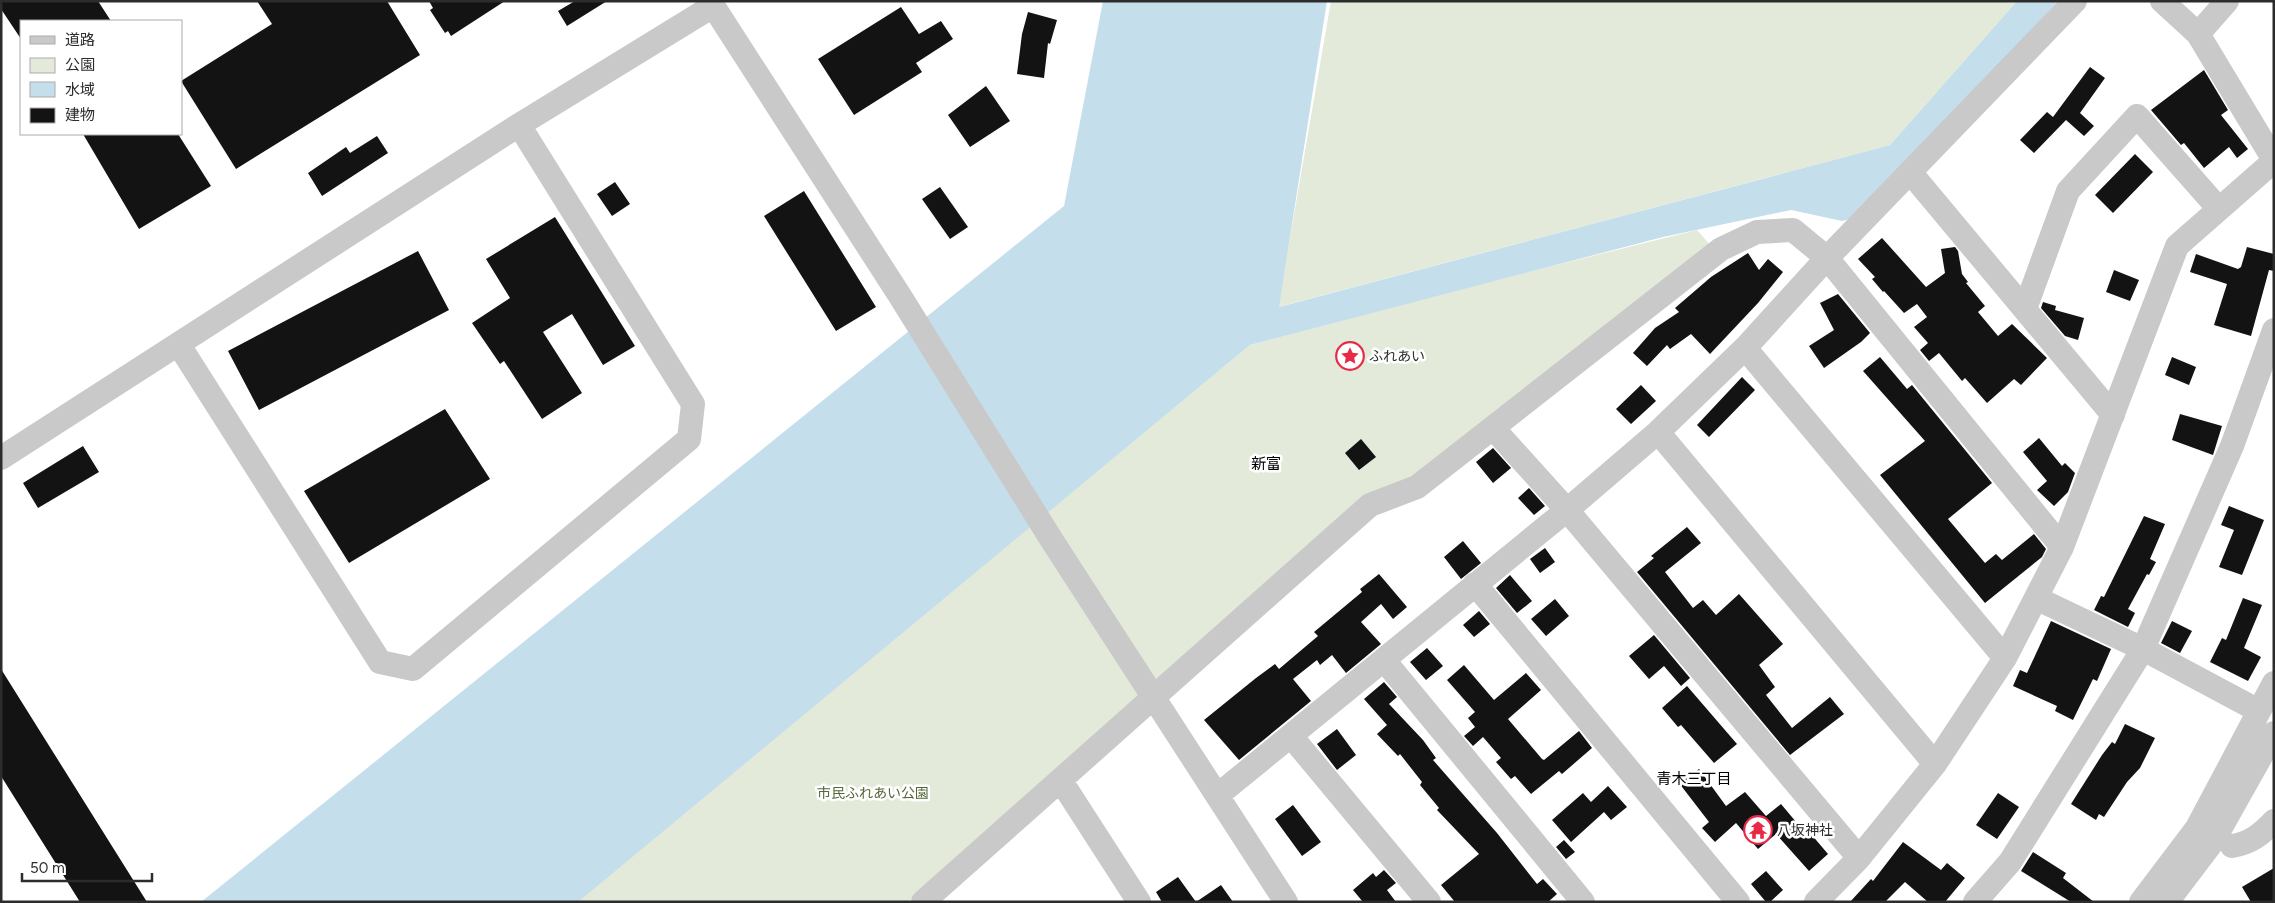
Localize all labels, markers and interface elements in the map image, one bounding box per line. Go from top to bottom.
legend [20,20,182,135]
text: 道路 [65,31,95,49]
text: 公園 [65,56,95,74]
text: 水域 [65,81,95,99]
text: 建物 [65,106,95,124]
place icon: ふれあい [1335,341,1365,371]
place label: ふれあい [1369,348,1425,365]
district label: 新富 [1251,455,1281,473]
district label: 青木三丁目 [1656,770,1732,788]
park label: 市民ふれあい公園 [817,785,929,802]
temple icon: 八坂神社 [1743,815,1773,845]
place label: 八坂神社 [1777,822,1833,839]
scale bar [22,850,152,882]
text: 50 m [30,859,65,877]

